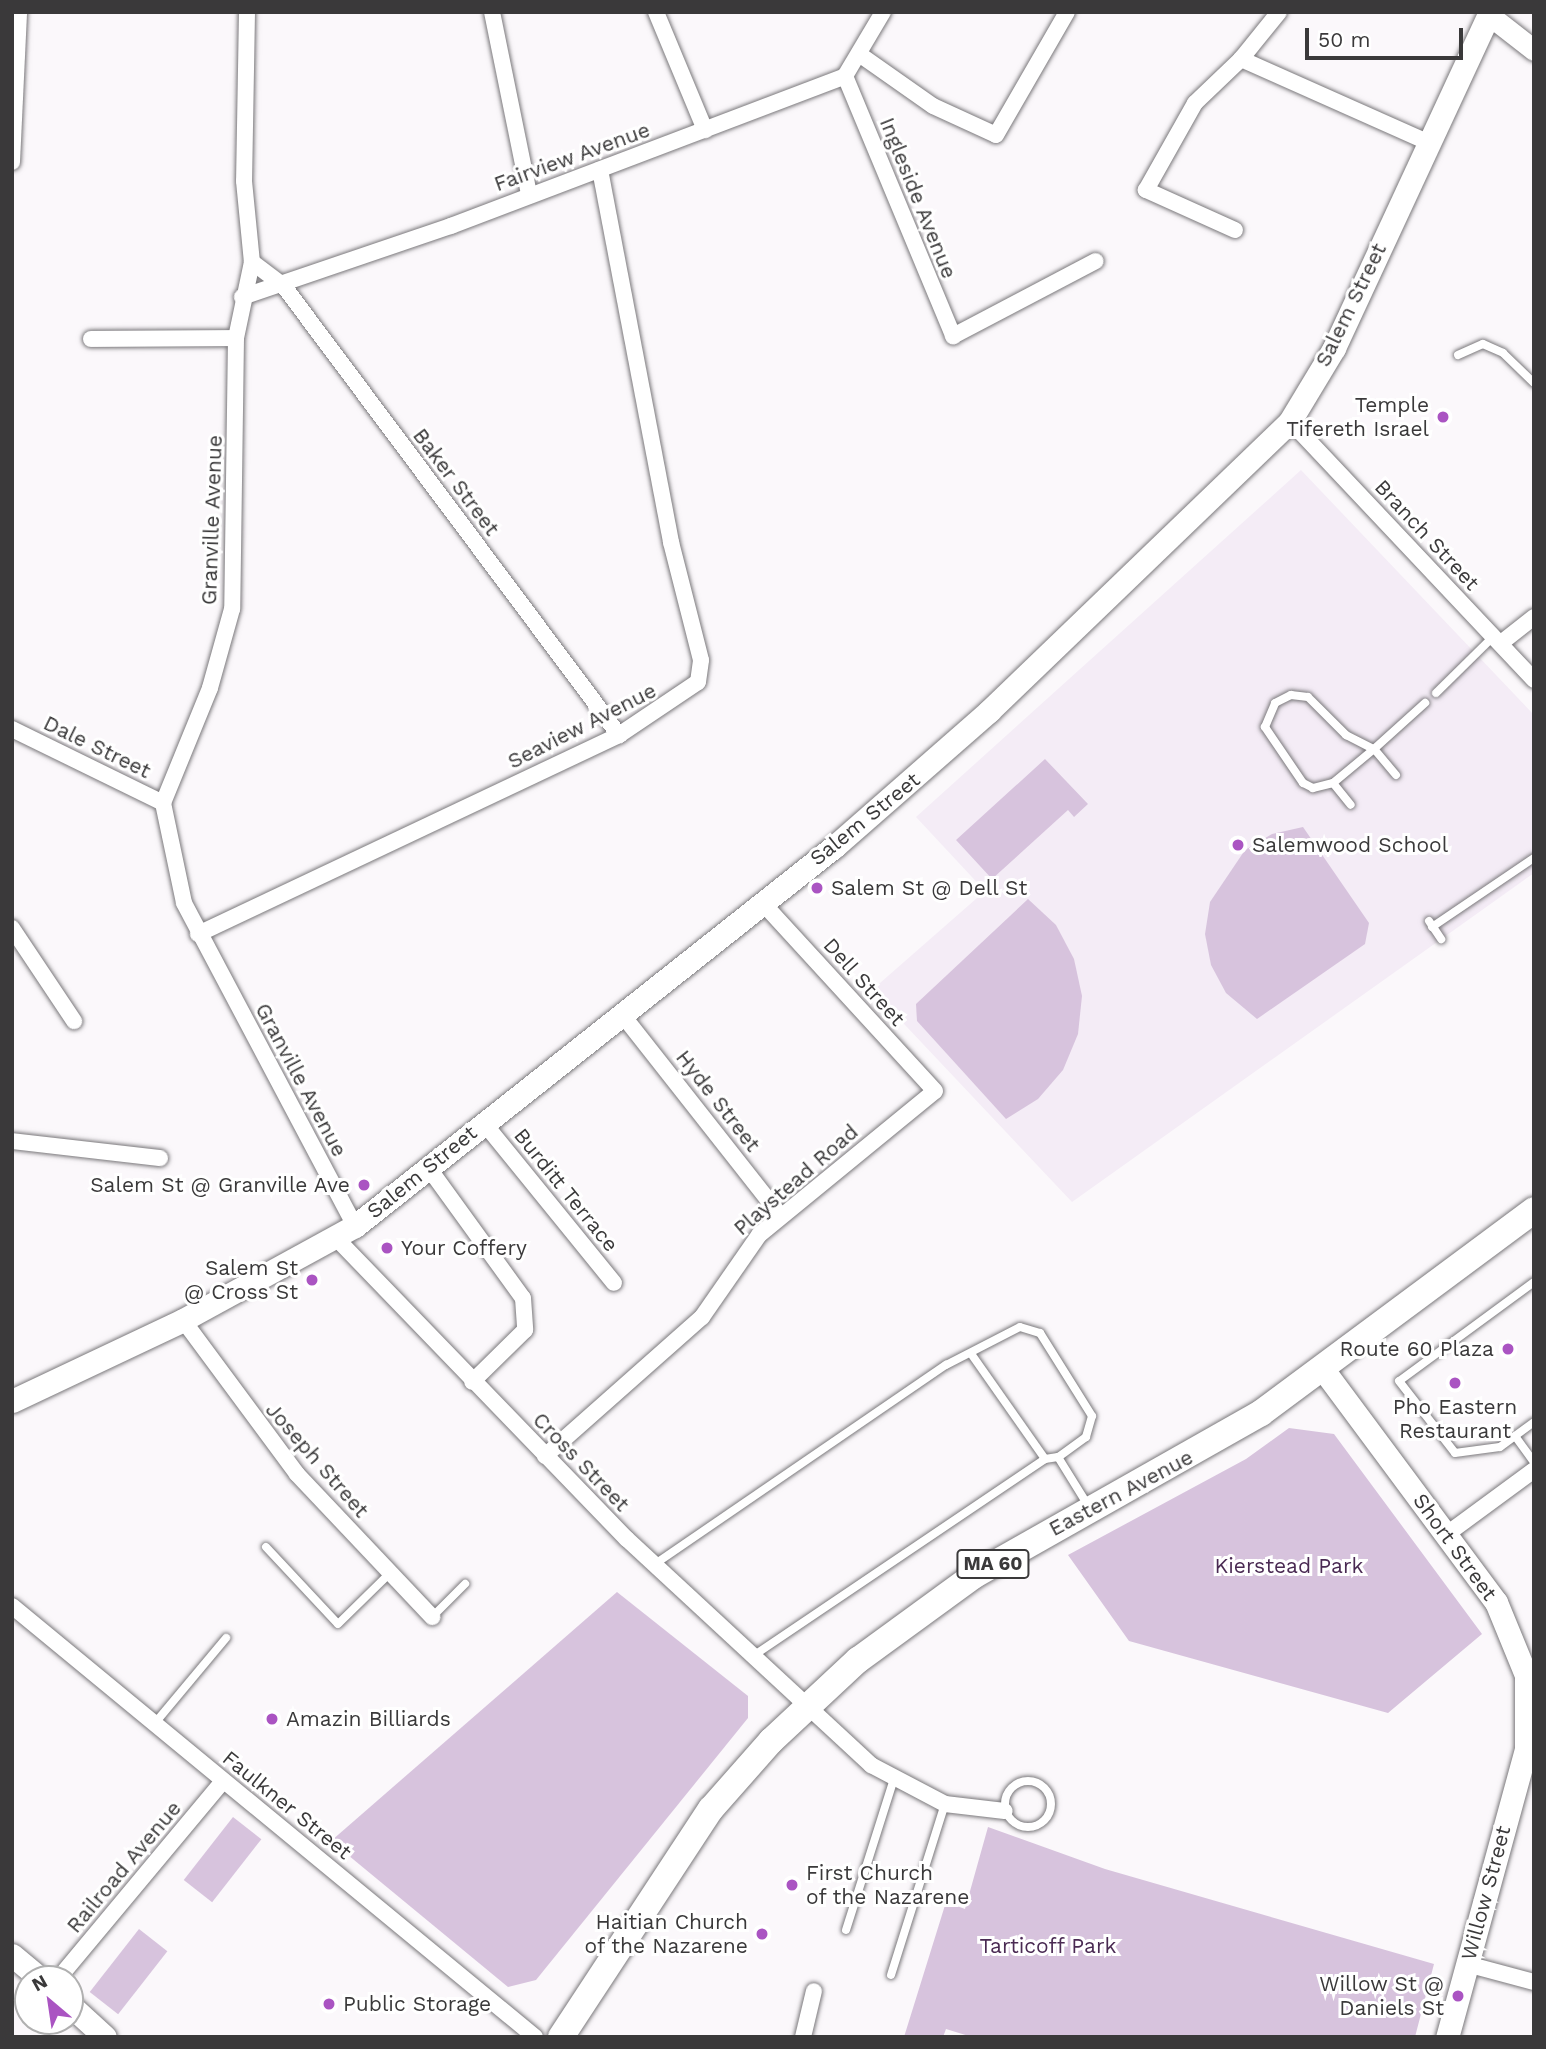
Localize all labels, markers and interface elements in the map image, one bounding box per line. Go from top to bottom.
scale bar [1308,14,1466,58]
text: 50 m [1318,27,1370,52]
street label: Ingleside Avenue [874,113,962,283]
street label: Fairview Avenue [490,117,654,197]
street label: Salem Street [1310,239,1392,371]
place label: Temple Tifereth Israel [1286,392,1429,442]
marker: Temple Tifereth Israel [1435,409,1451,425]
street label: Baker Street [407,423,505,541]
street label: Granville Avenue [196,434,228,606]
street label: Branch Street [1369,474,1485,596]
street label: Seaview Avenue [503,677,661,775]
street label: Dale Street [39,710,155,784]
street label: Salem Street [805,767,925,871]
place label: Salemwood School [1252,832,1448,858]
marker: Salemwood School [1230,837,1246,853]
place label: Salem St @ Dell St [831,875,1028,901]
marker: Salem St @ Dell St [809,880,825,896]
street label: Dell Street [818,933,910,1031]
street label: Granville Avenue [250,999,352,1161]
street label: Hyde Street [671,1045,765,1157]
street label: Playstead Road [729,1119,863,1241]
street label: Salem Street [362,1120,482,1224]
street label: Burditt Terrace [508,1123,624,1257]
place label: Salem St @ Granville Ave [90,1172,350,1198]
marker: Salem St @ Granville Ave [356,1177,372,1193]
place label: Your Coffery [401,1235,527,1261]
marker: Your Coffery [379,1240,395,1256]
place label: Salem St @ Cross St [184,1255,298,1305]
marker: Salem St @ Cross St [304,1272,320,1288]
place label: Route 60 Plaza [1340,1336,1494,1362]
marker: Route 60 Plaza [1500,1341,1516,1357]
marker: Pho Eastern Restaurant [1447,1375,1463,1391]
place label: Pho Eastern Restaurant [1393,1394,1517,1444]
street label: Joseph Street [260,1397,374,1523]
street label: Cross Street [528,1407,634,1517]
street label: Eastern Avenue [1044,1444,1198,1542]
street label: Short Street [1408,1489,1502,1605]
road number: MA 60 [954,1548,1032,1580]
park label: Kierstead Park [1215,1553,1363,1579]
place label: Amazin Billiards [286,1706,451,1732]
marker: Amazin Billiards [264,1711,280,1727]
street label: Faulkner Street [217,1745,357,1865]
street label: Railroad Avenue [61,1796,187,1938]
street label: Willow Street [1456,1823,1516,1963]
place label: First Church of the Nazarene [806,1860,971,1910]
marker: First Church of the Nazarene [784,1877,800,1893]
place label: Haitian Church of the Nazarene [583,1909,748,1959]
marker: Haitian Church of the Nazarene [754,1926,770,1942]
park label: Tarticoff Park [979,1933,1117,1959]
north arrow [14,1965,84,2035]
text: N [28,1969,51,1996]
place label: Willow St @ Daniels St [1319,1971,1444,2021]
marker: Willow St @ Daniels St [1450,1988,1466,2004]
place label: Public Storage [343,1991,491,2017]
marker: Public Storage [321,1996,337,2012]

